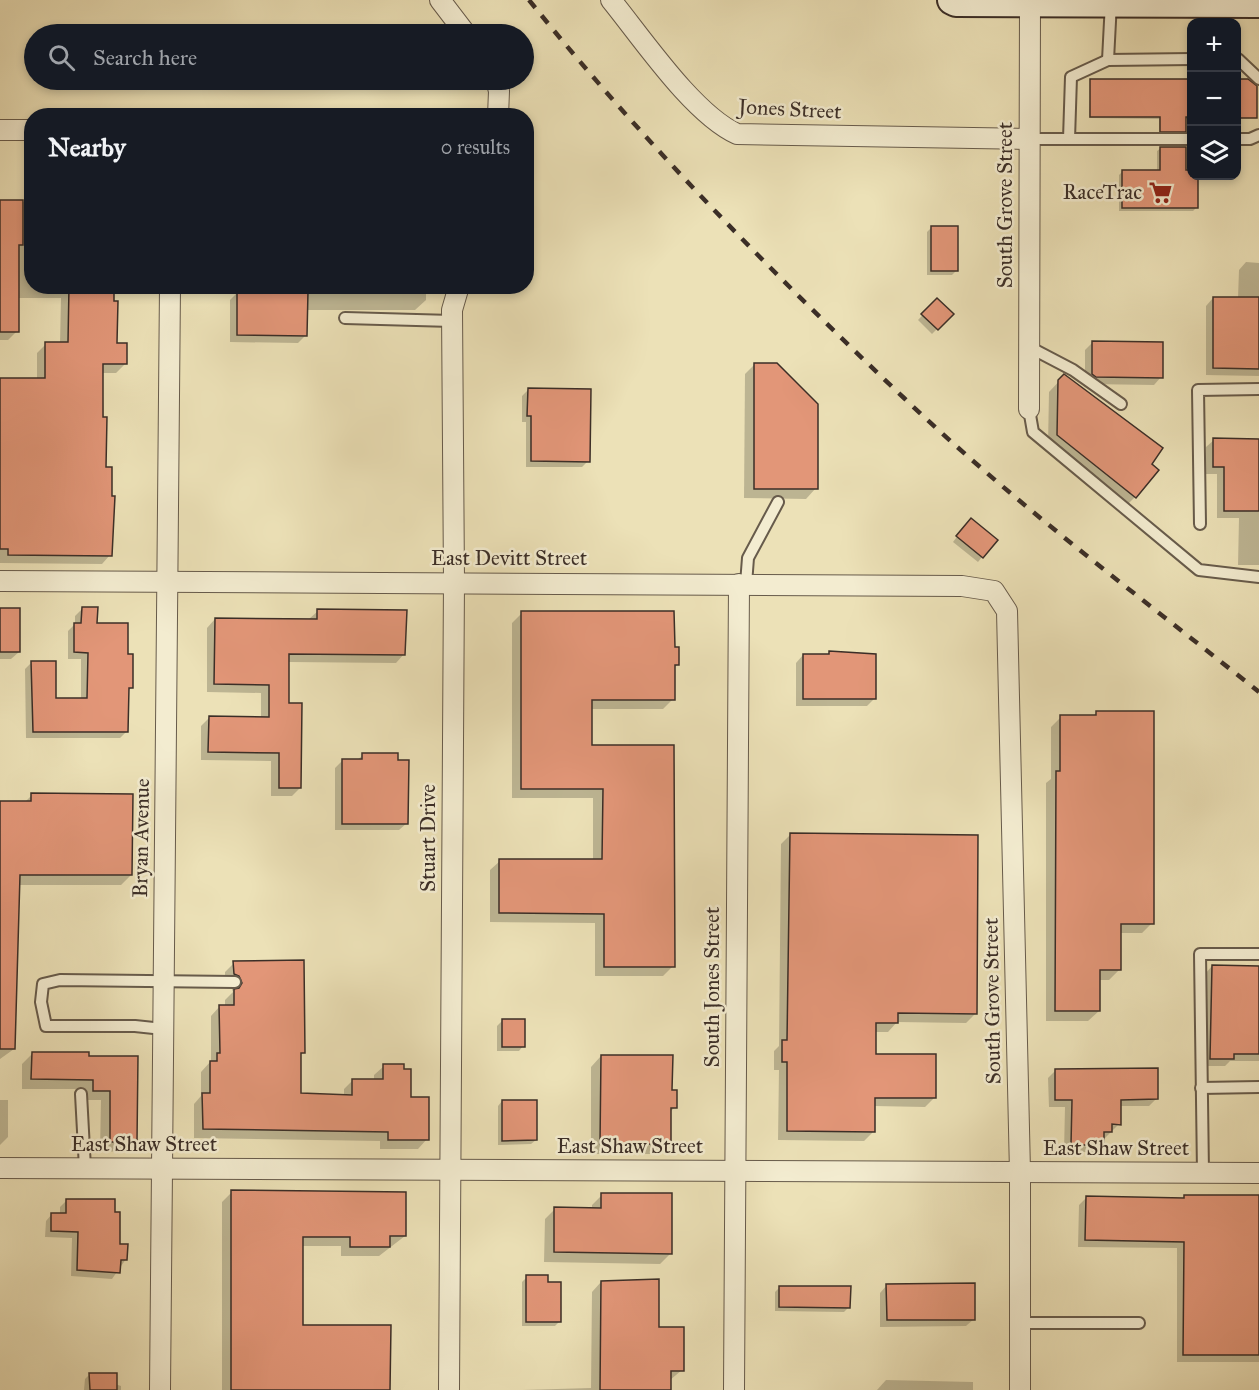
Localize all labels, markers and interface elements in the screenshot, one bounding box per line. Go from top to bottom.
map controls [1187,18,1241,180]
button: + [1187,18,1241,72]
search box [24,24,534,90]
icon: search [45,41,78,74]
text: Search here [93,44,197,71]
button: − [1187,72,1241,126]
street label: Jones Street [736,93,843,125]
street label: South Grove Street [992,121,1018,288]
button: layers [1187,126,1241,180]
text: Nearby [48,131,126,163]
text: 0 results [441,135,510,159]
place label: RaceTrac [1063,179,1142,205]
supermarket icon: RaceTrac [1147,179,1173,205]
street label: East Devitt Street [431,545,588,571]
street label: Bryan Avenue [127,778,155,898]
street label: Stuart Drive [415,784,441,892]
street label: South Jones Street [699,906,725,1067]
street label: South Grove Street [978,917,1006,1085]
street label: East Shaw Street [71,1131,218,1157]
street label: East Shaw Street [557,1133,704,1159]
street label: East Shaw Street [1043,1135,1190,1161]

